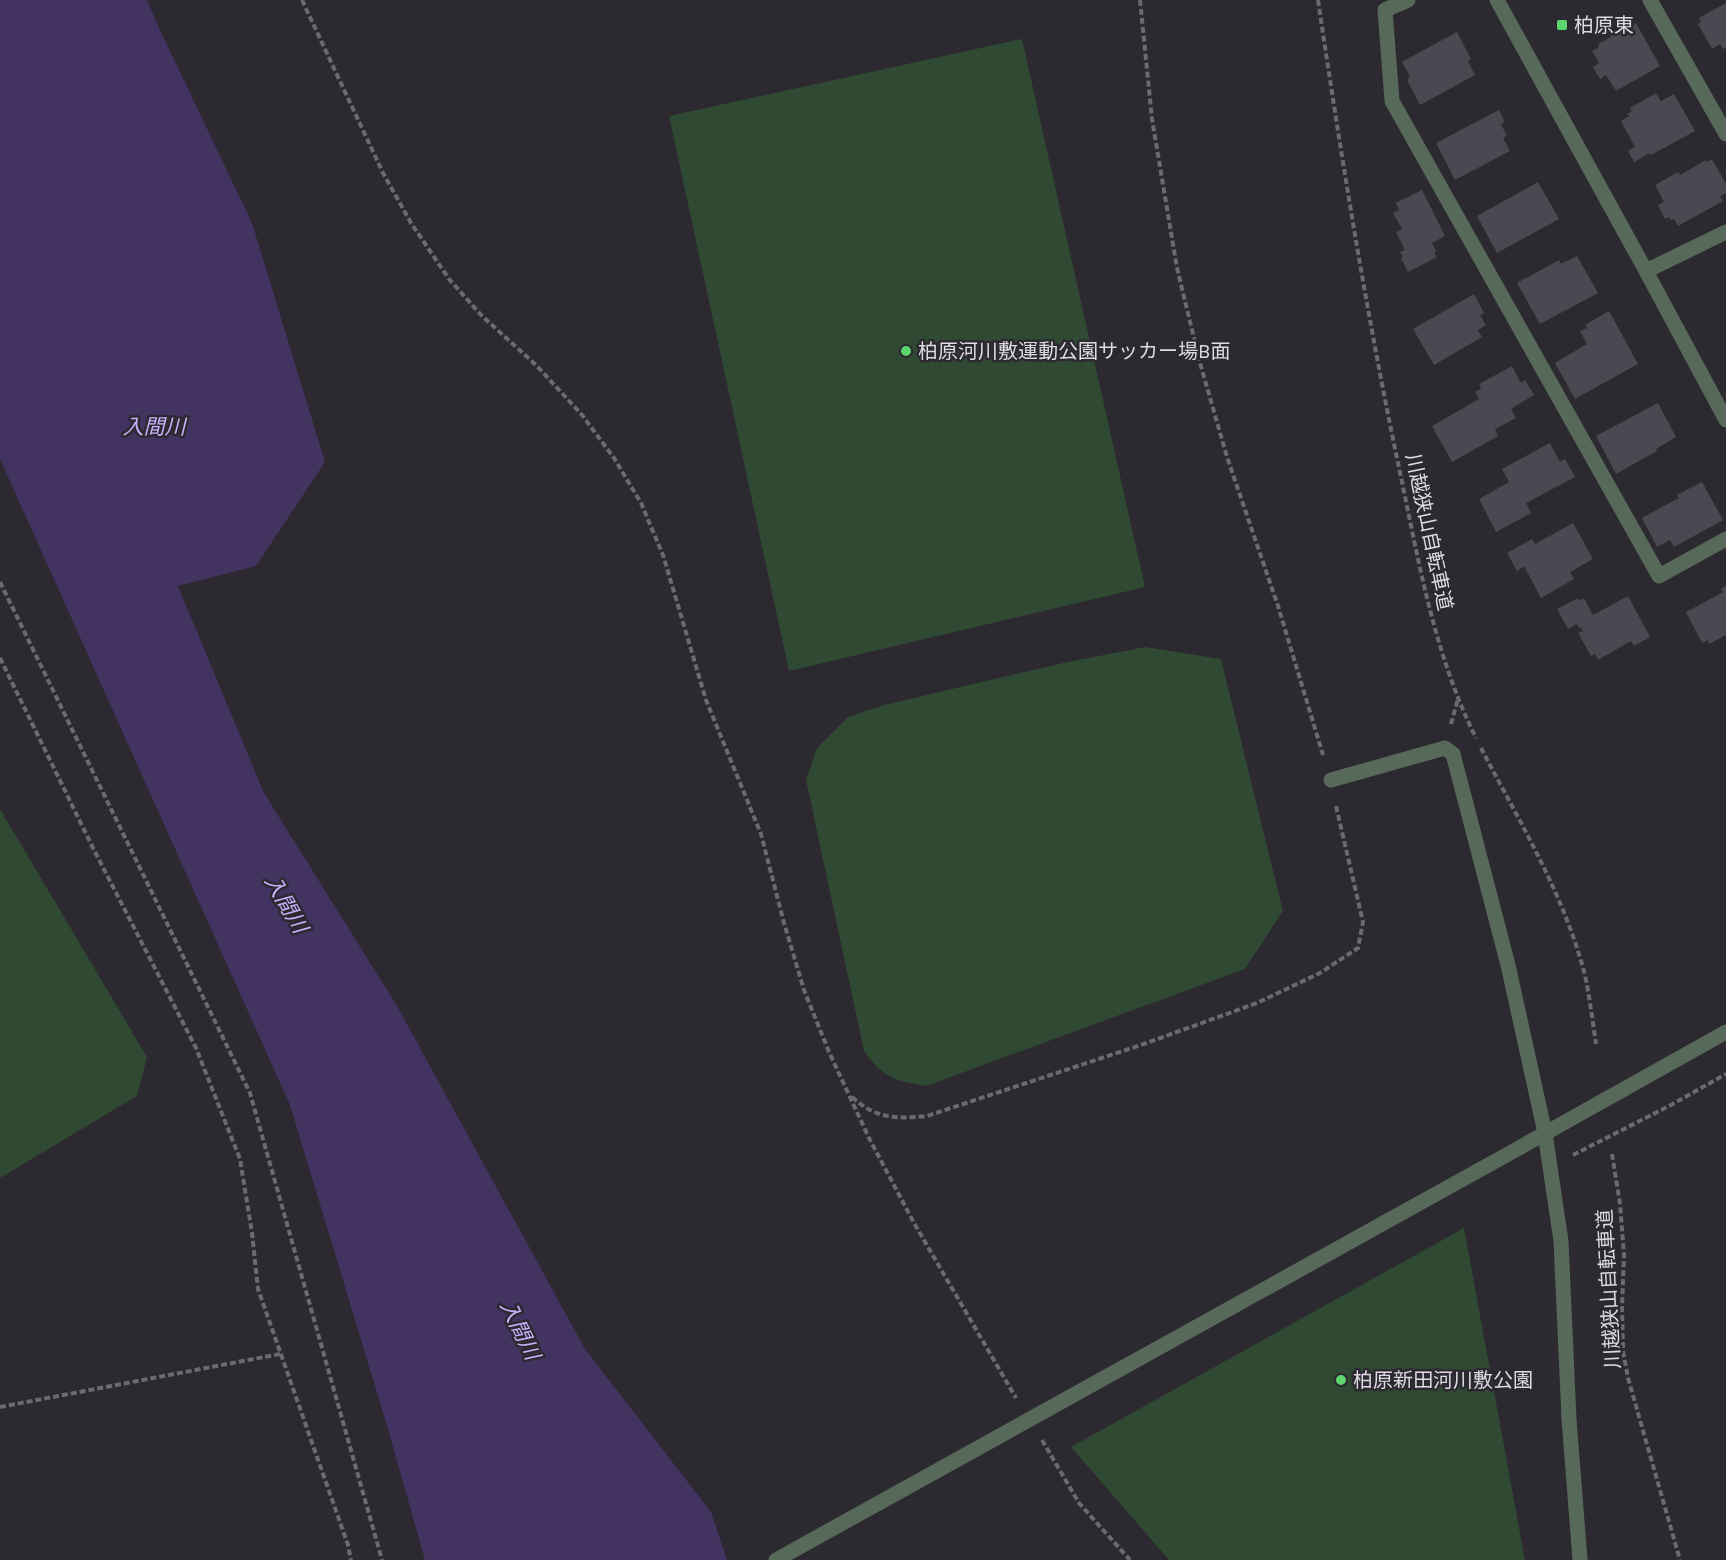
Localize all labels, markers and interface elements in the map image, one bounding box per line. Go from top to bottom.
place label: 柏原東 [1574,14,1634,37]
marker: 柏原東 [1555,18,1569,32]
place label: 柏原河川敷運動公園サッカー場B面 [918,340,1230,363]
marker: 柏原河川敷運動公園サッカー場B面 [899,344,913,358]
water label: 入間川 [123,415,187,439]
street label: 川越狭山自転車道 [1401,451,1457,613]
water label: 入間川 [260,871,313,939]
street label: 川越狭山自転車道 [1593,1209,1625,1369]
water label: 入間川 [495,1296,545,1365]
place label: 柏原新田河川敷公園 [1353,1369,1533,1392]
marker: 柏原新田河川敷公園 [1334,1373,1348,1387]

